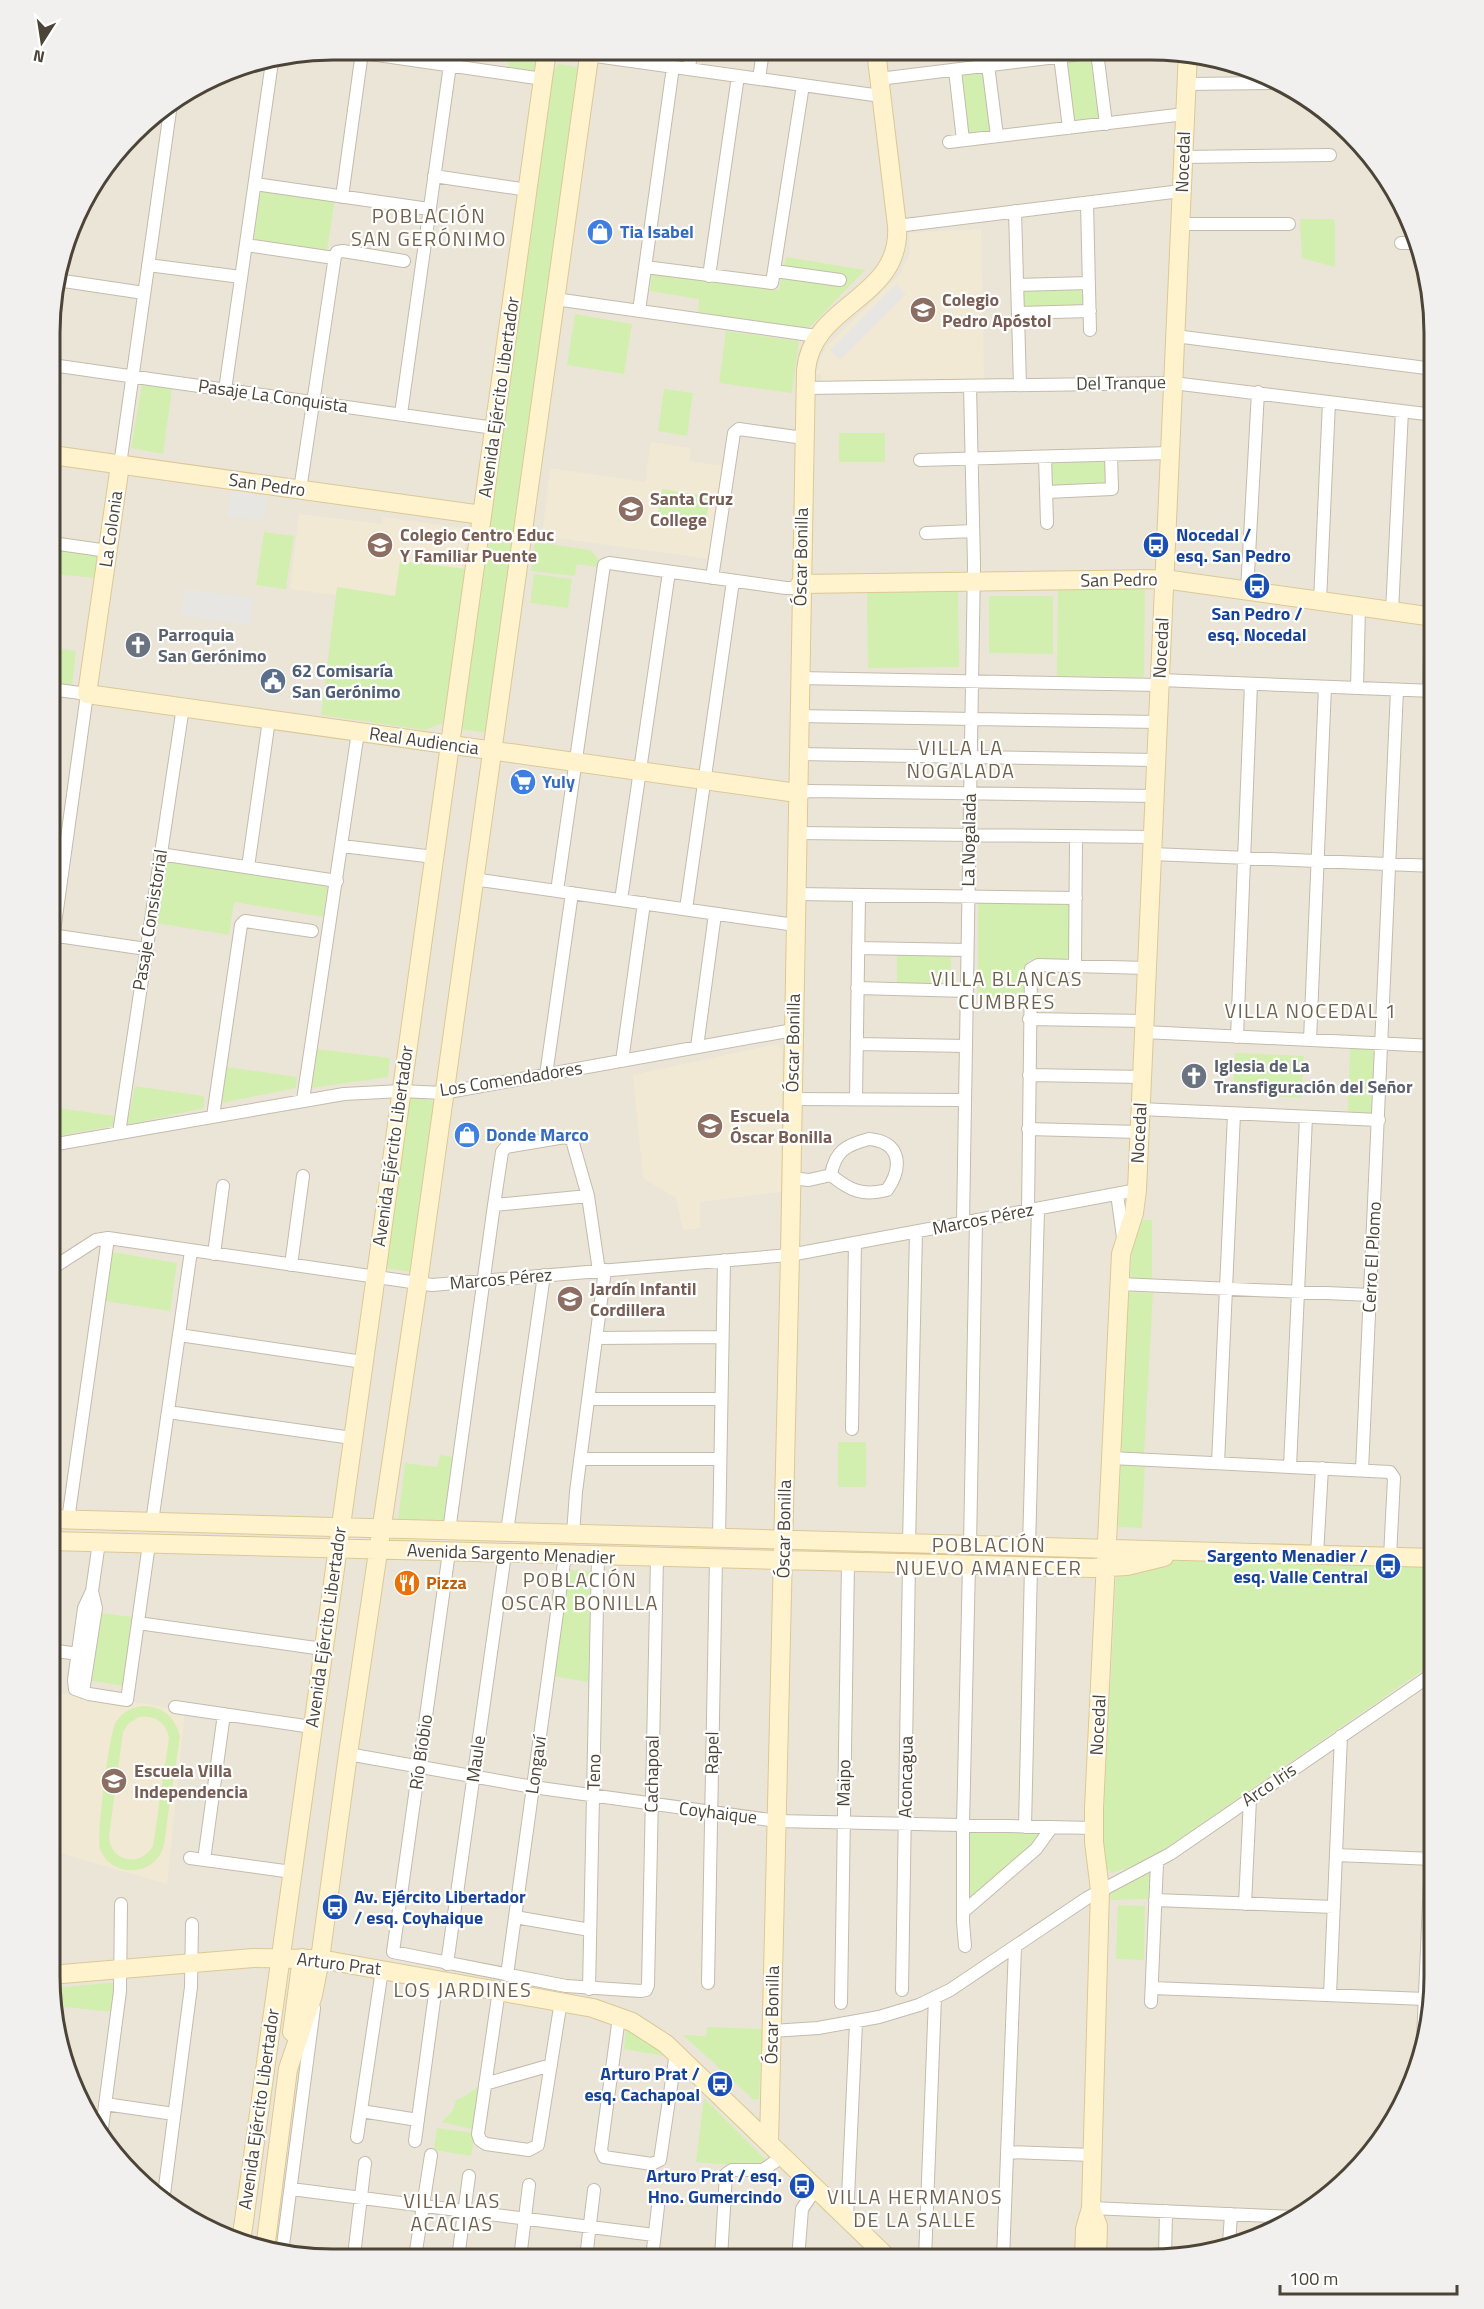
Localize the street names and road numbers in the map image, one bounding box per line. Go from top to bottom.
street label: Nocedal [1168,131,1197,193]
street label: Avenida Ejército Libertador [471,295,526,499]
street label: Del Tranque [1076,368,1166,397]
street label: Pasaje La Conquista [196,372,350,419]
street label: San Pedro [227,466,307,503]
street label: La Colonia [92,489,129,569]
street label: Óscar Bonilla [786,507,815,607]
street label: San Pedro [1080,565,1158,594]
street label: Nocedal [1145,617,1176,679]
street label: Real Audiencia [367,719,481,762]
street label: La Nogalada [954,793,983,887]
street label: Pasaje Consistorial [125,847,174,992]
street label: Óscar Bonilla [778,993,807,1093]
street label: Avenida Ejército Libertador [365,1044,420,1248]
street label: Los Comendadores [438,1054,584,1103]
street label: Nocedal [1123,1102,1154,1164]
street label: Marcos Pérez [930,1195,1036,1242]
street label: Cerro El Plomo [1355,1201,1388,1313]
street label: Marcos Pérez [449,1261,553,1296]
street label: Óscar Bonilla [769,1479,798,1579]
street label: Avenida Ejército Libertador [298,1525,353,1729]
street label: Avenida Sargento Menadier [406,1536,616,1571]
street label: Nocedal [1082,1694,1113,1756]
street label: Río Bíobio [402,1712,439,1791]
street label: Rapel [698,1731,725,1775]
street label: Longaví [518,1732,553,1796]
street label: Maule [459,1734,492,1784]
street label: Cachapoal [637,1735,666,1813]
street label: Aconcagua [891,1736,920,1818]
street label: Teno [580,1754,607,1790]
street label: Arco Iris [1236,1756,1302,1813]
street label: Maipo [830,1759,857,1807]
street label: Coyhaique [678,1794,759,1831]
street label: Arturo Prat [295,1945,383,1982]
street label: Óscar Bonilla [757,1965,786,2065]
street label: Avenida Ejército Libertador [231,2007,286,2211]

